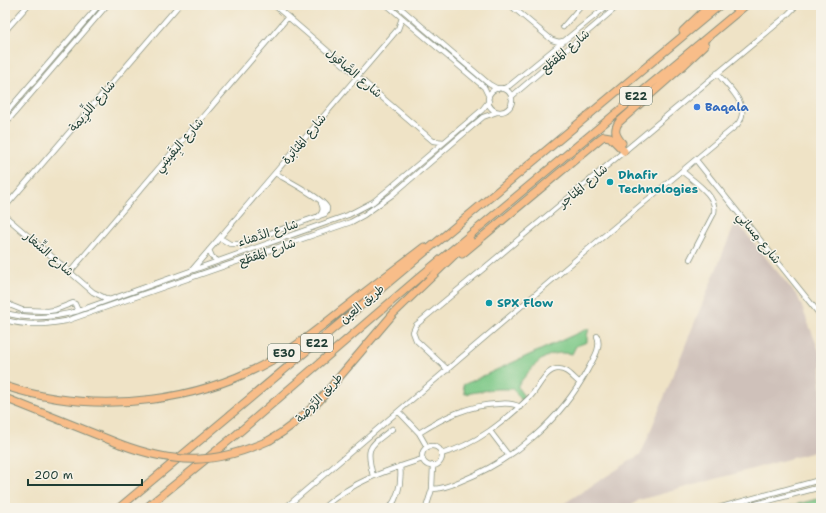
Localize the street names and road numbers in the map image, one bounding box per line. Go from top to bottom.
street label: شارع المَقطَع [537,26,594,77]
street label: شارع الصَّاقول [322,45,386,102]
street label: شارع اللِّزِيمة [63,75,120,136]
road number: E22 [620,87,652,105]
street label: شارع المُثابَرة [278,110,331,168]
street label: شارع البِقَيشِي [151,114,209,178]
street label: شارع المُتاجر [554,161,612,213]
street label: شارع مِسانِي [731,209,785,269]
street label: شارع الدَّهناء [236,216,301,251]
street label: شارع الشِّغار [20,227,78,281]
street label: شارع المَقطَع [236,235,298,270]
street label: طريق العين [336,281,388,327]
road number: E22 [301,334,333,352]
road number: E30 [268,344,300,362]
street label: طريق الرَّوضة [292,370,346,426]

